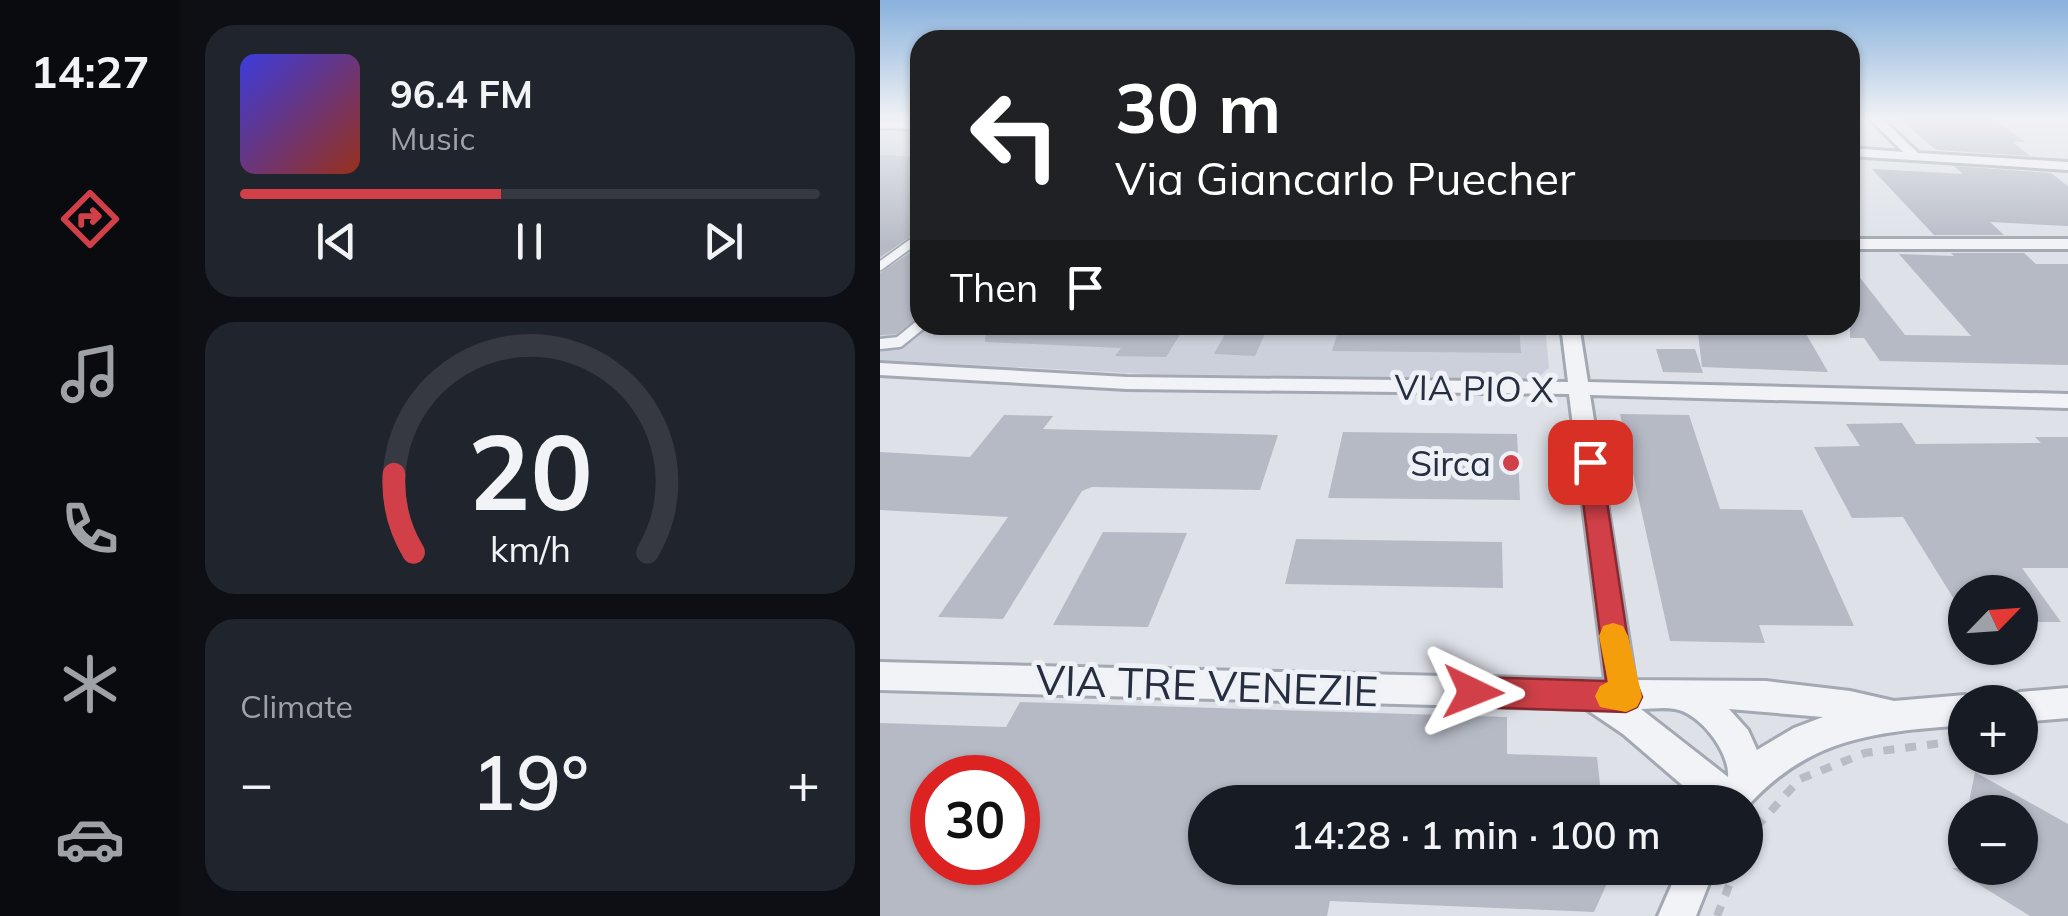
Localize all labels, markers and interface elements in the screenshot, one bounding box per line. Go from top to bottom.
text: 14:27 [30,43,150,99]
text: 30 m [1115,63,1281,151]
text: 96.4 FM [390,70,533,118]
icon: left [950,70,1080,200]
text: Music [390,118,475,158]
text: Via Giancarlo Puecher [1115,150,1575,206]
icon: directions [55,184,125,254]
icon: previous [309,214,364,269]
icon: pause [502,214,557,269]
icon: next [696,214,751,269]
icon: arrive [1058,260,1113,315]
text: Then [950,264,1038,312]
icon: music [55,339,125,409]
street label: VIA PIO X [1394,365,1554,411]
text: 20 [468,405,592,536]
pin [1548,420,1633,505]
icon: arrive [1563,435,1618,490]
place label: Sirca [1410,441,1491,485]
marker: Sirca [1500,452,1522,474]
icon: phone [55,494,125,564]
text: km/h [490,526,570,571]
north arrow [1948,575,2038,665]
map controls [1948,575,2038,885]
position arrow [1421,640,1525,744]
icon: climate [55,649,125,719]
street label: VIA TRE VENEZIE [1035,653,1379,717]
button: + [1948,685,2038,775]
text: Climate [240,686,353,726]
text: 19° [471,735,589,829]
text: − [240,748,273,817]
text: + [787,748,820,817]
speed limit sign: 30 [910,755,1040,885]
button: − [1948,795,2038,885]
icon: car [55,804,125,874]
text: 14:28 · 1 min · 100 m [1290,811,1661,859]

